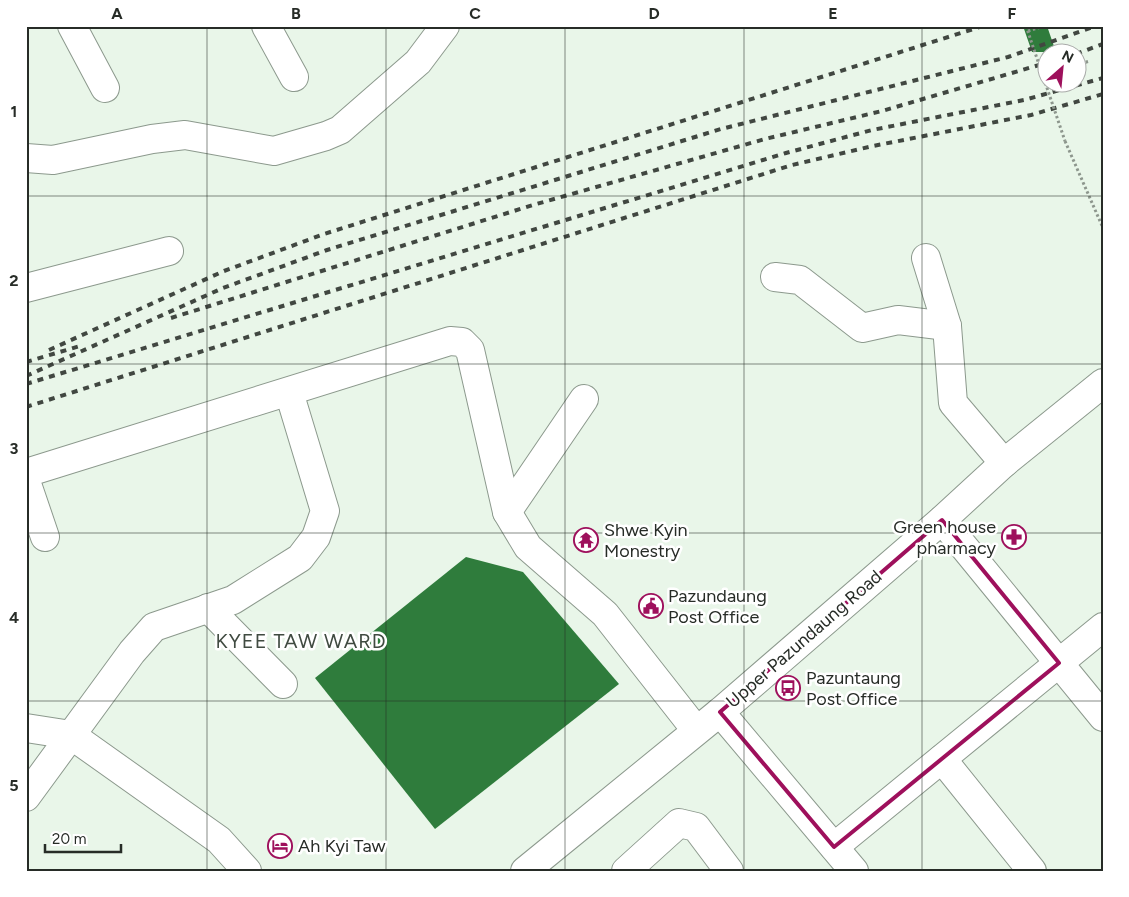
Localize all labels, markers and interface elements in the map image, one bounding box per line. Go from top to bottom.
text: A [111,4,123,23]
text: B [291,4,301,23]
text: C [469,4,481,23]
text: D [648,4,660,23]
text: E [828,4,838,23]
text: F [1008,4,1017,23]
north arrow [1036,42,1086,92]
text: N [1059,47,1076,67]
text: 1 [11,102,17,121]
text: 2 [9,271,19,290]
text: 3 [10,439,19,458]
place label: Green house pharmacy [893,516,997,559]
place label: Shwe Kyin Monestry [604,519,688,562]
pharmacy icon: Green house pharmacy [1001,524,1027,550]
temple icon: Shwe Kyin Monestry [573,527,599,553]
street label: Upper Pazundaung Road [722,565,886,713]
place label: Pazundaung Post Office [668,585,767,628]
public building icon: Pazundaung Post Office [638,593,664,619]
text: 4 [9,608,19,627]
district label: KYEE TAW WARD [216,629,386,653]
place label: Pazuntaung Post Office [806,667,901,710]
bus stop icon: Pazuntaung Post Office [775,675,801,701]
text: 5 [9,776,19,795]
scale bar [45,822,121,854]
text: 20 m [52,830,86,848]
hotel icon: Ah Kyi Taw [267,833,293,859]
place label: Ah Kyi Taw [298,835,386,857]

